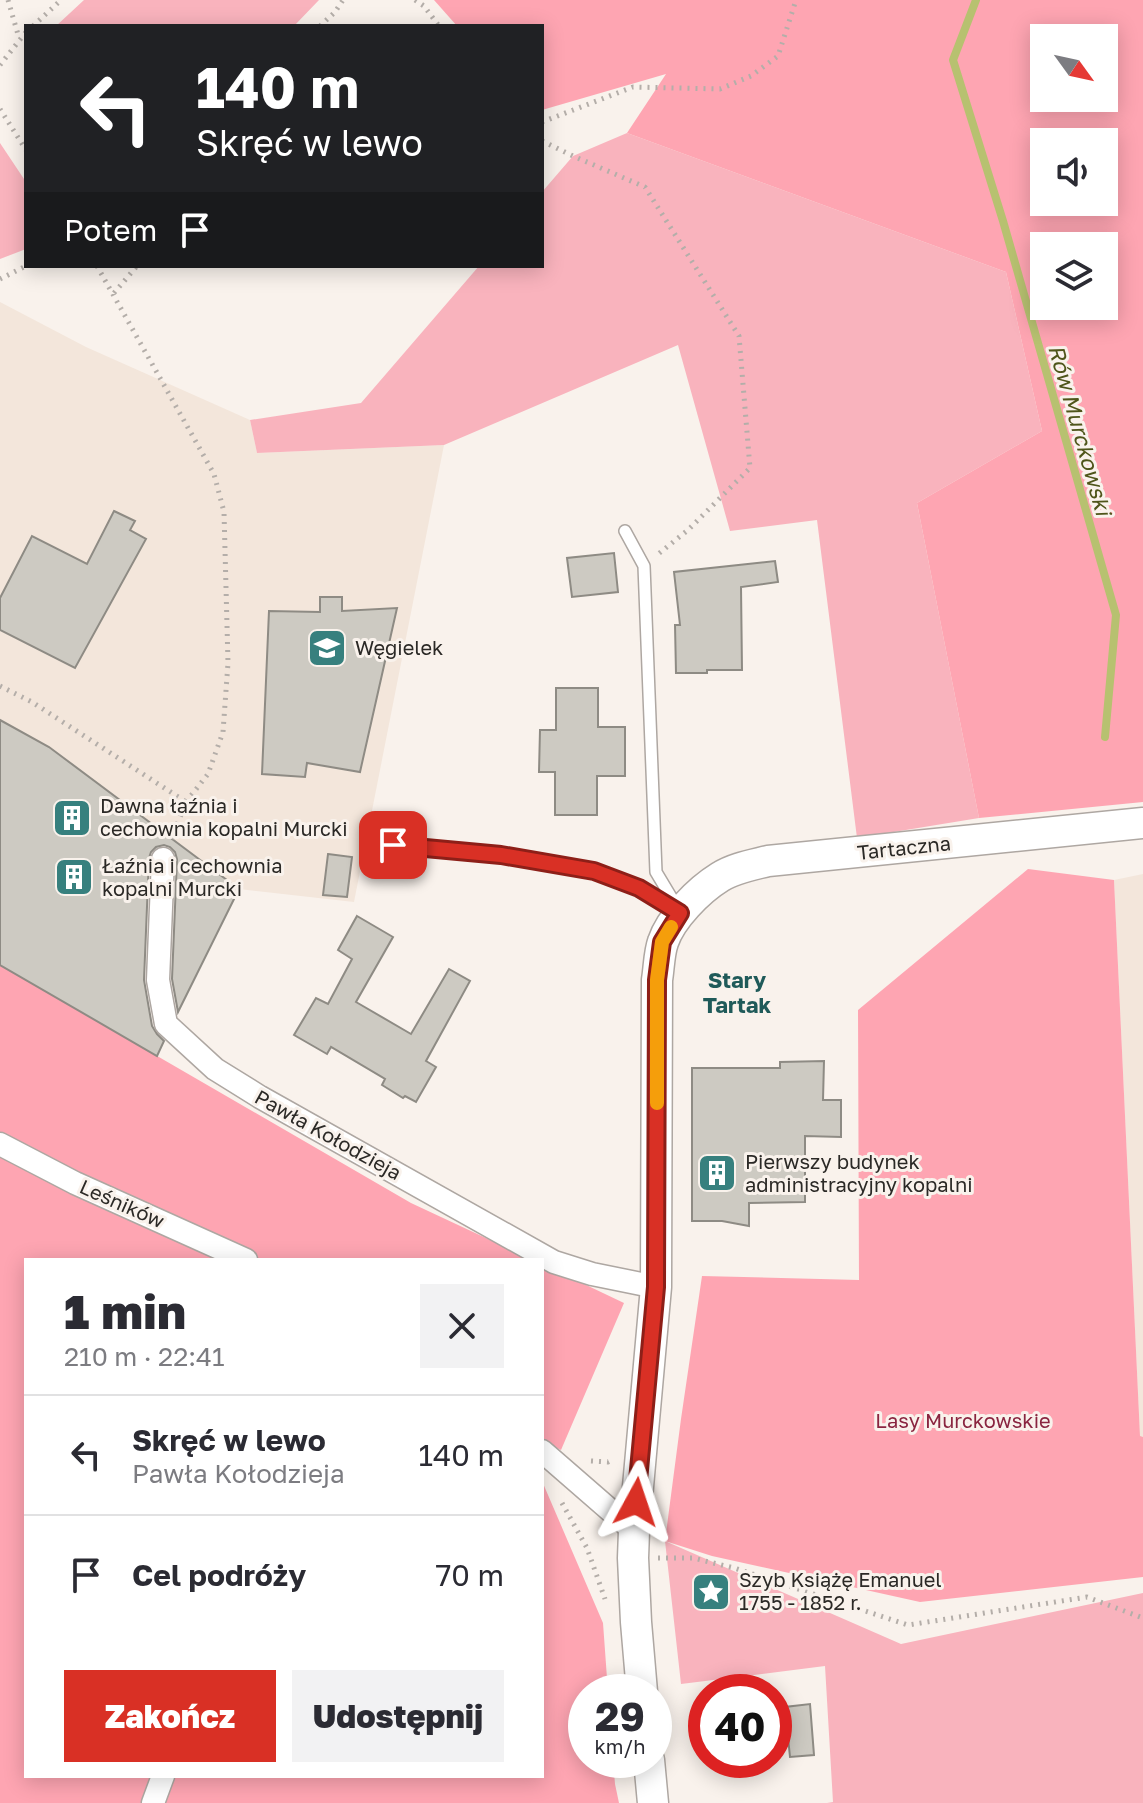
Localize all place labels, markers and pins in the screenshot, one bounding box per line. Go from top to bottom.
school or university icon: Węgielek [306,627,348,669]
place label: Węgielek [355,635,443,659]
place label: Dawna łaźnia i cechownia kopalni Murcki [100,793,348,840]
building icon: Dawna łaźnia i cechownia kopalni Murcki [51,797,93,839]
pin [359,811,427,879]
place label: Łaźnia i cechownia kopalni Murcki [102,853,282,900]
building icon: Łaźnia i cechownia kopalni Murcki [53,856,95,898]
place label: Pierwszy budynek administracyjny kopalni [745,1149,973,1196]
building icon: Pierwszy budynek administracyjny kopalni [696,1152,738,1194]
place label: Szyb Książę Emanuel 1755 - 1852 r. [739,1567,942,1614]
place icon: Szyb Książę Emanuel 1755 - 1852 r. [690,1571,732,1613]

